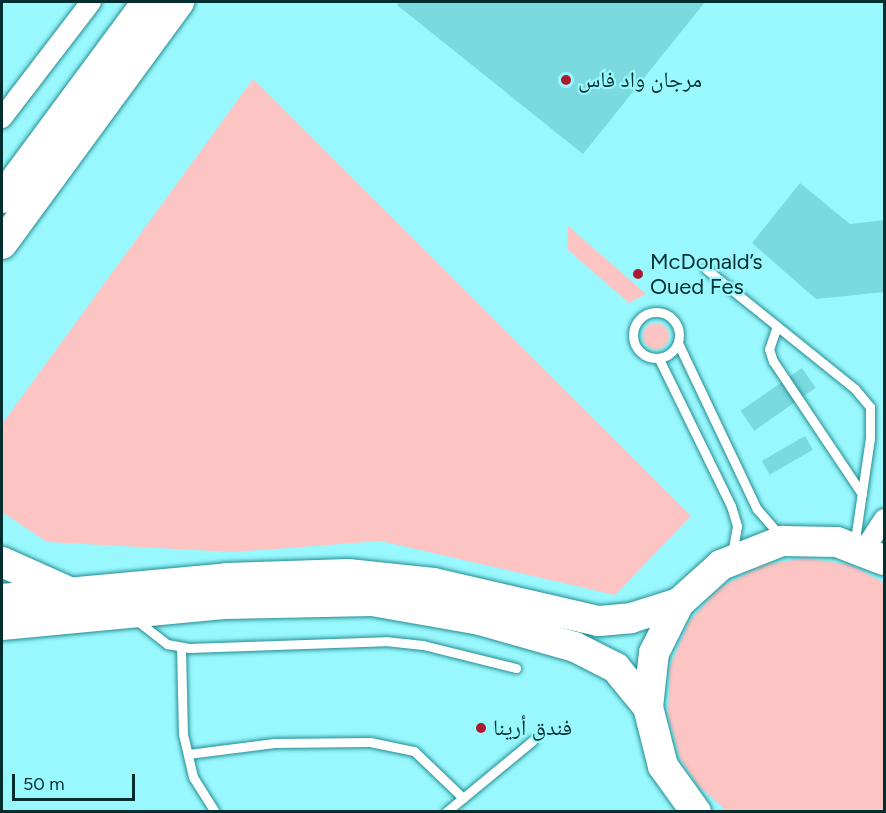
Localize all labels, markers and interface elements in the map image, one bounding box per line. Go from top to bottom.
place label: مرجان واد فاس [578,67,702,93]
marker: مرجان واد فاس [559,73,573,87]
place label: McDonald’s Oued Fes [650,248,762,300]
marker: McDonald’s Oued Fes [631,267,645,281]
place label: فندق أرينا [493,715,572,741]
marker: فندق أرينا [474,721,488,735]
scale bar [15,762,138,800]
text: 50 m [23,773,65,795]

